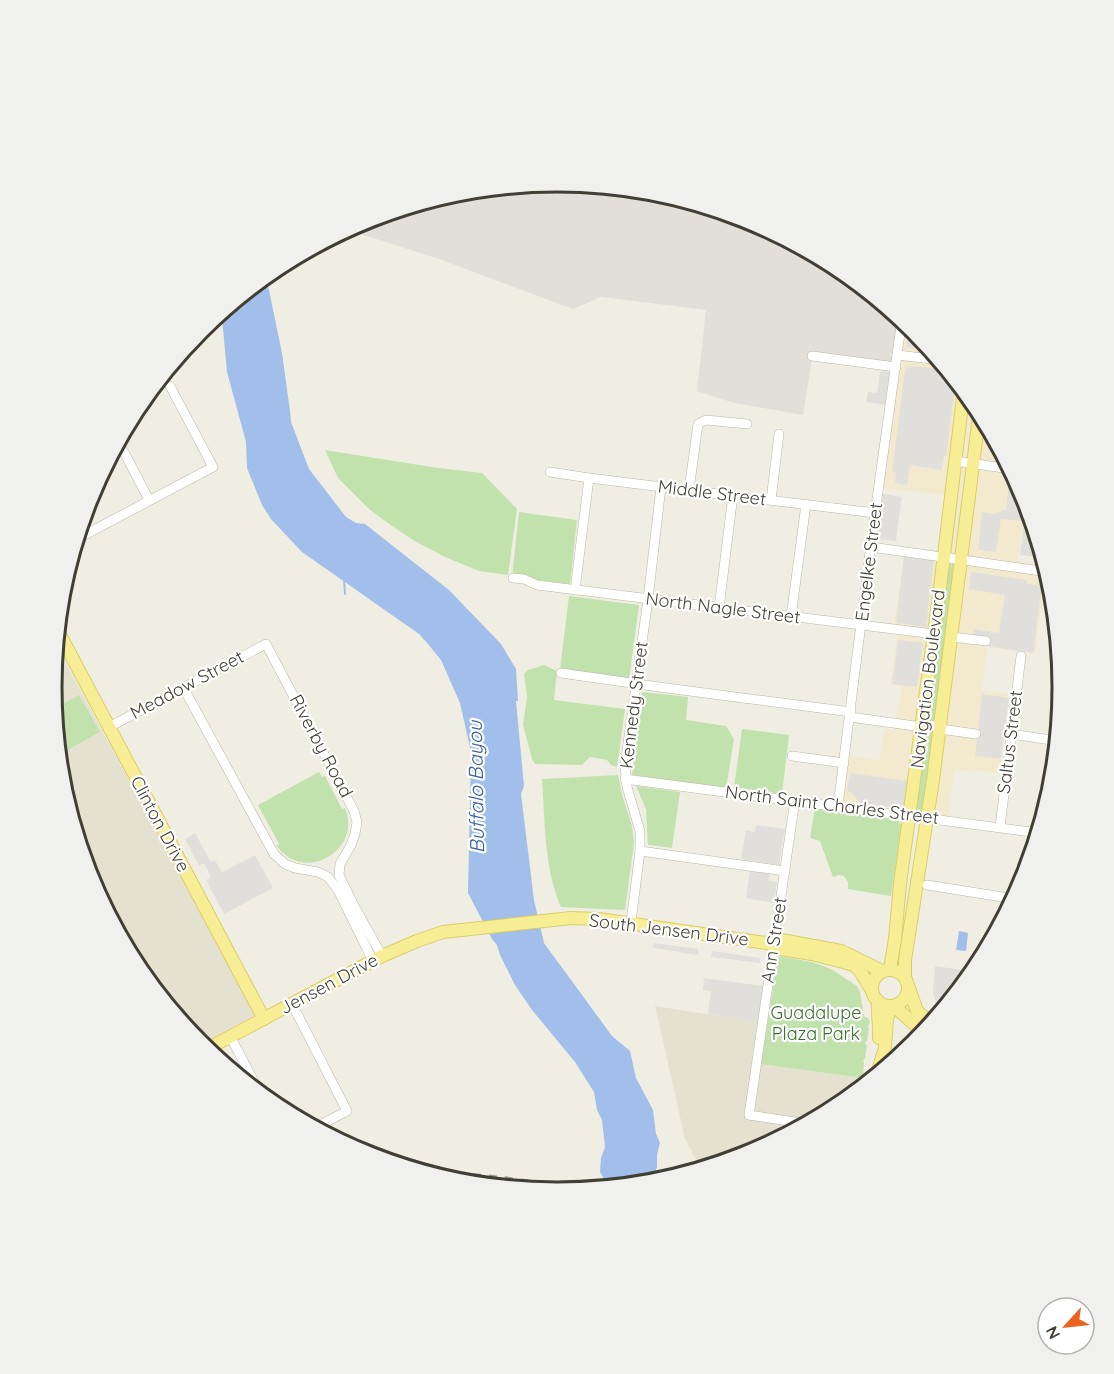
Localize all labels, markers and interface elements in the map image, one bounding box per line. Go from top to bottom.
street label: Middle Street [657,474,767,511]
street label: Engelke Street [850,501,887,623]
street label: North Nagle Street [644,587,802,628]
street label: Navigation Boulevard [905,588,950,770]
street label: Kennedy Street [614,640,653,770]
street label: Meadow Street [126,645,248,724]
street label: Saltus Street [992,689,1027,795]
street label: Riverby Road [285,690,358,801]
water label: Buffalo Bayou [462,719,489,854]
street label: Clinton Drive [125,772,195,876]
street label: North Saint Charles Street [724,780,940,829]
street label: Ann Street [755,895,792,984]
street label: South Jensen Drive [588,908,750,951]
street label: Jensen Drive [276,948,382,1019]
park label: Guadalupe Plaza Park [771,1001,861,1045]
north arrow [1036,1296,1096,1356]
text: N [1041,1323,1064,1343]

